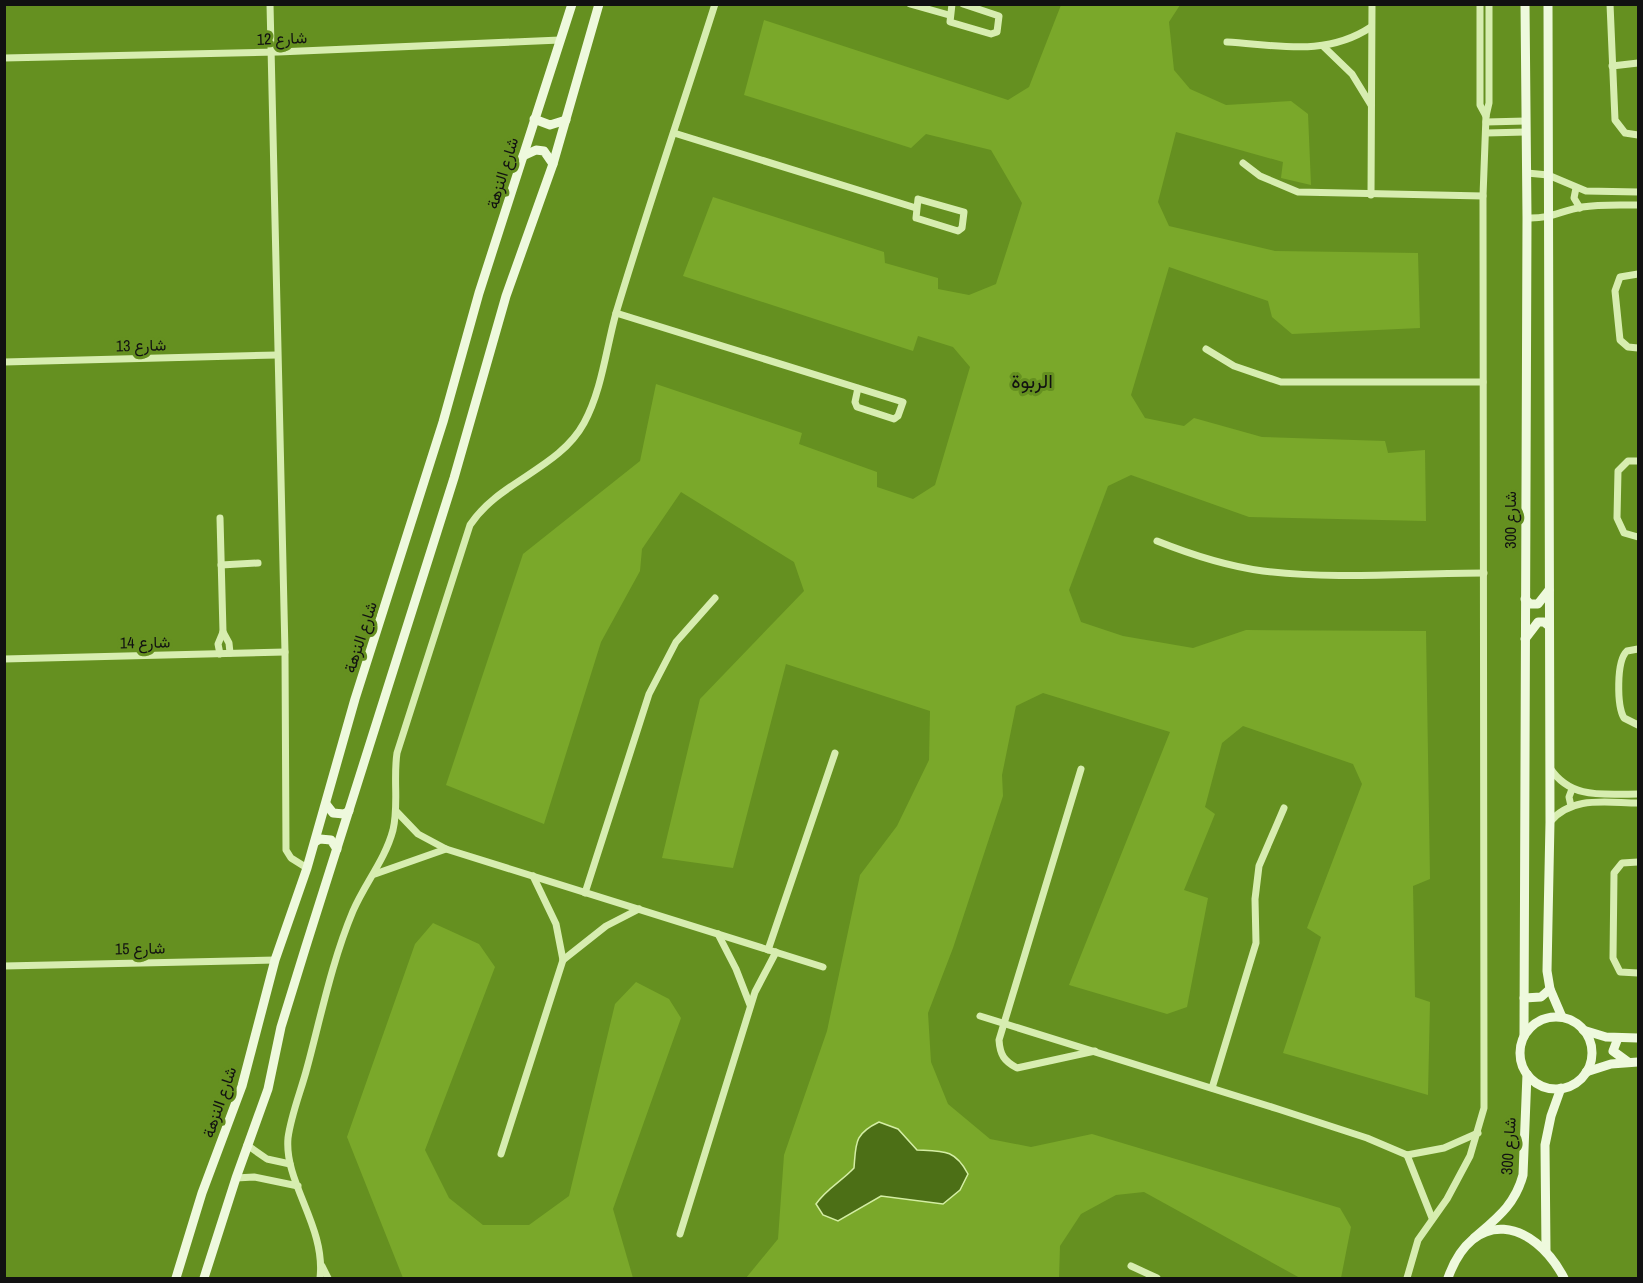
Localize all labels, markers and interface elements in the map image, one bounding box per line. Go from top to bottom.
street label: شارع 12 [256,26,308,51]
street label: شارع النزهة [481,134,524,212]
street label: شارع 13 [116,334,166,357]
district label: الربوة [1011,367,1053,394]
street label: شارع 300 [1499,491,1522,549]
street label: شارع النزهة [338,598,383,676]
street label: شارع 14 [120,631,170,654]
street label: شارع 15 [115,937,165,960]
street label: شارع النزهة [197,1063,242,1141]
street label: شارع 300 [1495,1116,1522,1176]

